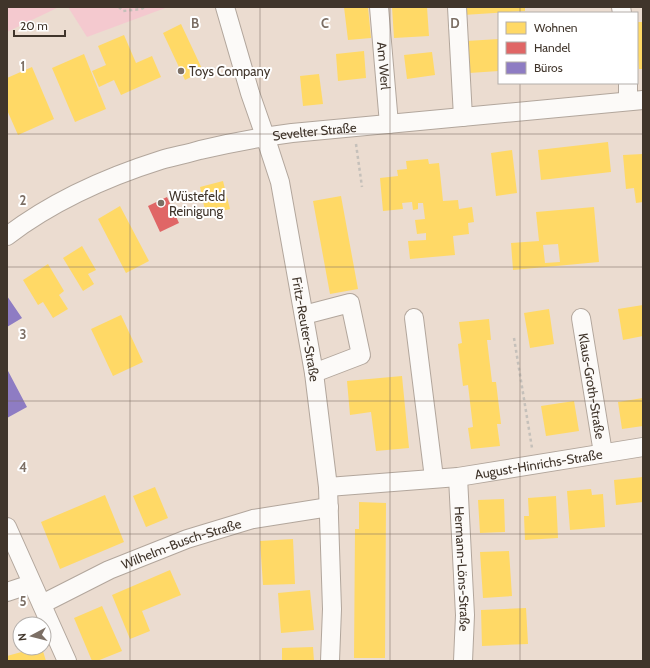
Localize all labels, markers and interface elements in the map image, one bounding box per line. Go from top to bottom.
scale bar [14,12,65,38]
legend [498,12,638,84]
text: B [191,15,199,31]
text: C [321,15,329,31]
text: D [450,15,460,31]
text: 20 m [20,18,48,33]
text: Wohnen [534,20,578,35]
text: Handel [534,40,571,55]
street label: Am Werl [374,41,394,90]
text: 1 [21,58,25,74]
text: Büros [534,60,563,75]
place label: Toys Company [189,63,271,79]
marker: Toys Company [176,66,186,76]
street label: Sevelter Straße [271,119,358,144]
place label: Wüstefeld Reinigung [169,188,225,219]
text: 2 [20,192,27,208]
marker: Wüstefeld Reinigung [156,198,166,208]
street label: Fritz-Reuter-Straße [289,275,323,383]
text: 3 [19,326,27,342]
street label: Klaus-Groth-Straße [576,332,609,441]
street label: August-Hinrichs-Straße [474,446,604,482]
text: 4 [19,459,27,475]
street label: Hermann-Löns-Straße [451,506,473,632]
street label: Wilhelm-Busch-Straße [119,515,243,572]
text: 5 [20,593,27,609]
north arrow [12,616,52,656]
text: N [15,633,29,642]

